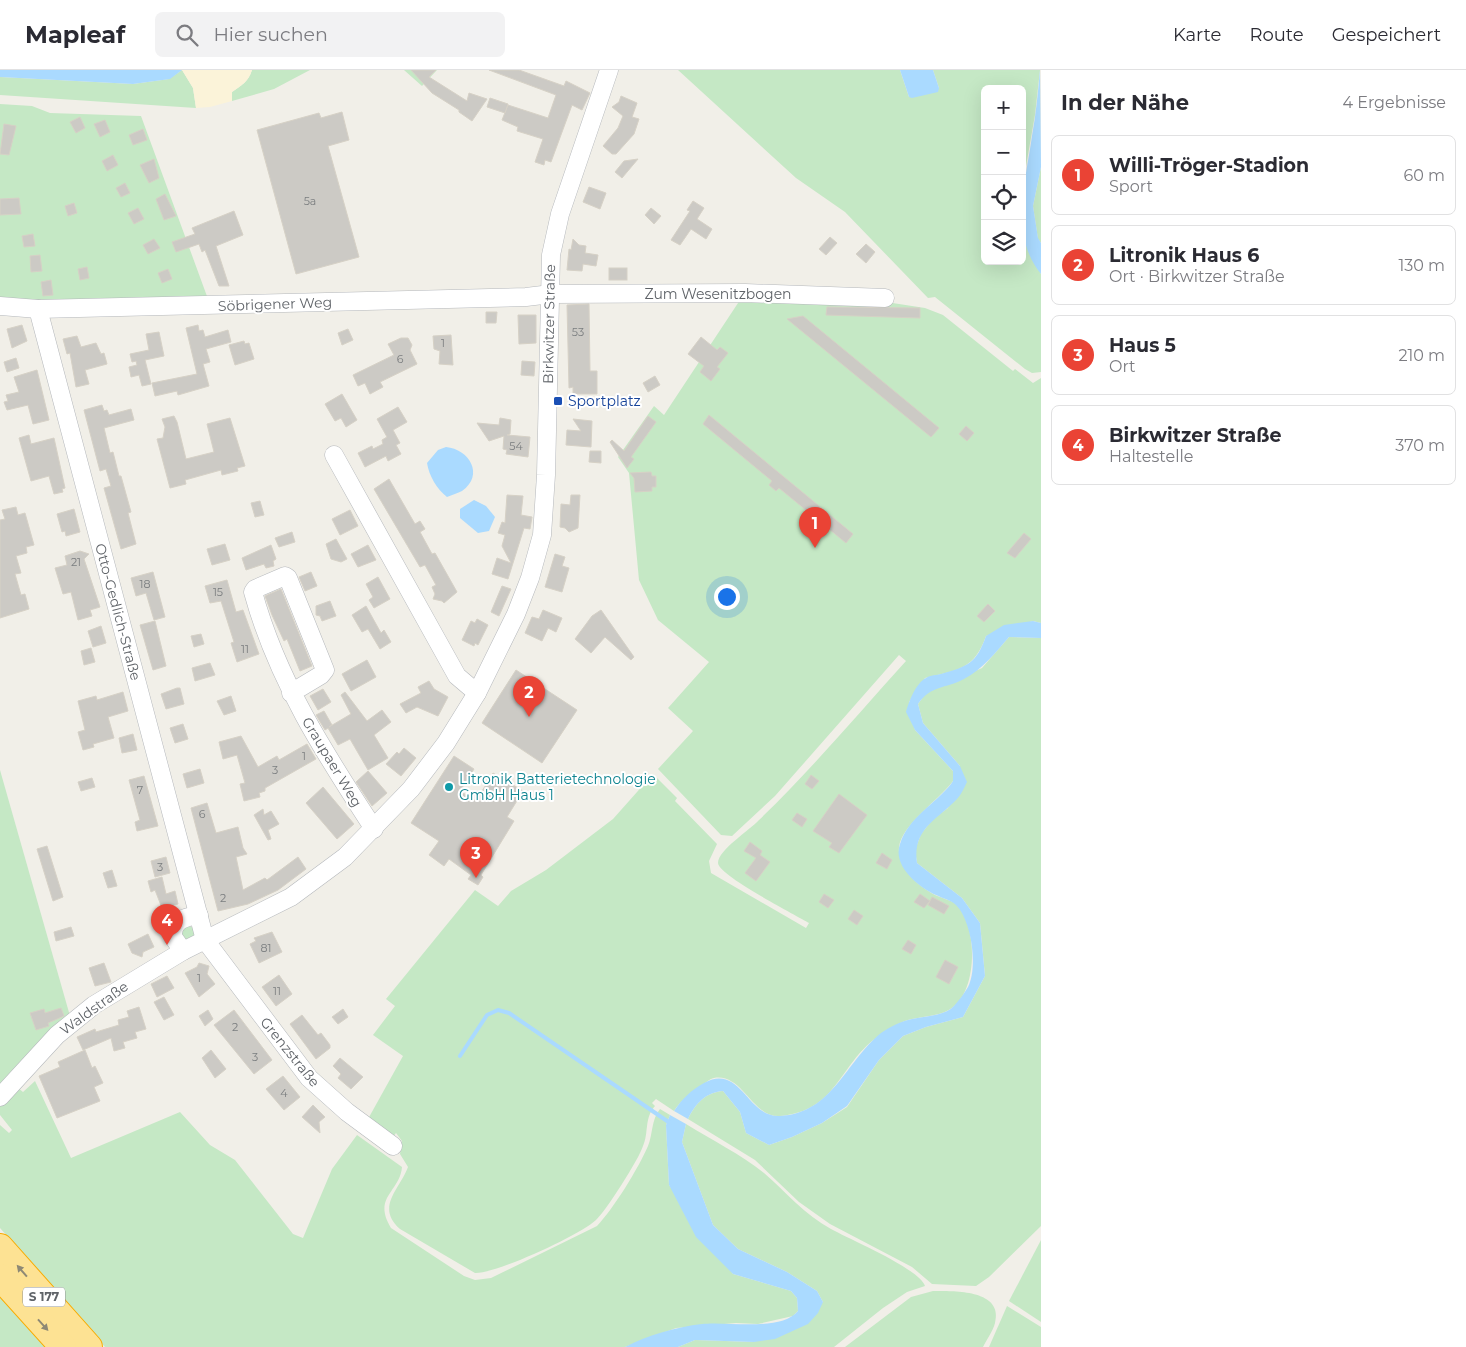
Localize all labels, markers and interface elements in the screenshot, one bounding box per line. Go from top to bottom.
search box [155,12,505,57]
text: Mapleaf [25,20,125,49]
icon: search [173,21,201,49]
text: Hier suchen [213,23,328,46]
text: Karte [1173,24,1221,46]
text: Route [1249,24,1304,46]
text: Gespeichert [1332,24,1441,46]
map controls [981,85,1026,265]
button: + [981,85,1026,130]
text: In der Nähe [1061,90,1189,115]
text: 4 Ergebnisse [1342,93,1446,112]
button: − [981,130,1026,175]
text: Willi-Tröger-Stadion [1109,154,1309,177]
text: 1 [1075,166,1081,185]
text: 60 m [1403,166,1445,185]
button: locate [981,175,1026,220]
text: Sport [1109,177,1153,196]
house number: 5a [304,194,316,208]
button: layers [981,220,1026,265]
text: Litronik Haus 6 [1109,244,1259,267]
text: 2 [1073,256,1083,275]
text: 130 m [1398,256,1445,275]
street label: Birkwitzer Straße [539,264,559,384]
text: Ort · Birkwitzer Straße [1109,267,1285,286]
street label: Zum Wesenitzbogen [644,285,792,303]
street label: Söbrigener Weg [218,293,332,315]
house number: 53 [572,325,584,339]
text: Haus 5 [1109,334,1176,357]
house number: 1 [441,336,445,350]
text: 3 [1073,346,1083,365]
text: 210 m [1398,346,1445,365]
house number: 6 [397,352,404,366]
text: Ort [1109,357,1136,376]
place label: Sportplatz [568,392,641,410]
marker: Sportplatz [552,395,564,407]
text: Birkwitzer Straße [1109,424,1281,447]
text: 4 [1072,436,1084,455]
text: 370 m [1395,436,1445,455]
house number: 54 [509,439,523,453]
text: Haltestelle [1109,447,1193,466]
pin: 1 [799,507,831,548]
street label: Otto-Gedlich-Straße [91,541,145,683]
house number: 21 [71,555,81,569]
house number: 18 [140,577,151,591]
your location [714,584,740,610]
house number: 15 [213,585,223,599]
house number: 11 [241,642,249,656]
pin: 2 [513,676,545,717]
street label: Graupaer Weg [298,714,366,810]
house number: 1 [302,749,306,763]
house number: 3 [272,763,278,777]
place label: Litronik Batterietechnologie GmbH Haus 1 [459,770,656,804]
marker: Litronik Batterietechnologie GmbH Haus 1 [443,781,455,793]
house number: 7 [137,783,143,797]
house number: 6 [199,807,206,821]
pin: 3 [460,837,492,878]
house number: 3 [157,860,163,874]
house number: 2 [220,891,226,905]
pin: 4 [151,904,183,945]
house number: 81 [261,941,272,955]
house number: 1 [197,971,201,985]
street label: Waldstraße [56,977,132,1039]
house number: 11 [273,984,281,998]
street label: Grenzstraße [256,1013,324,1091]
house number: 2 [232,1020,238,1034]
house number: 3 [252,1050,258,1064]
house number: 4 [280,1086,288,1100]
one-way arrow [16,1265,27,1278]
road number: S 177 [23,1288,65,1306]
one-way arrow [37,1319,49,1331]

